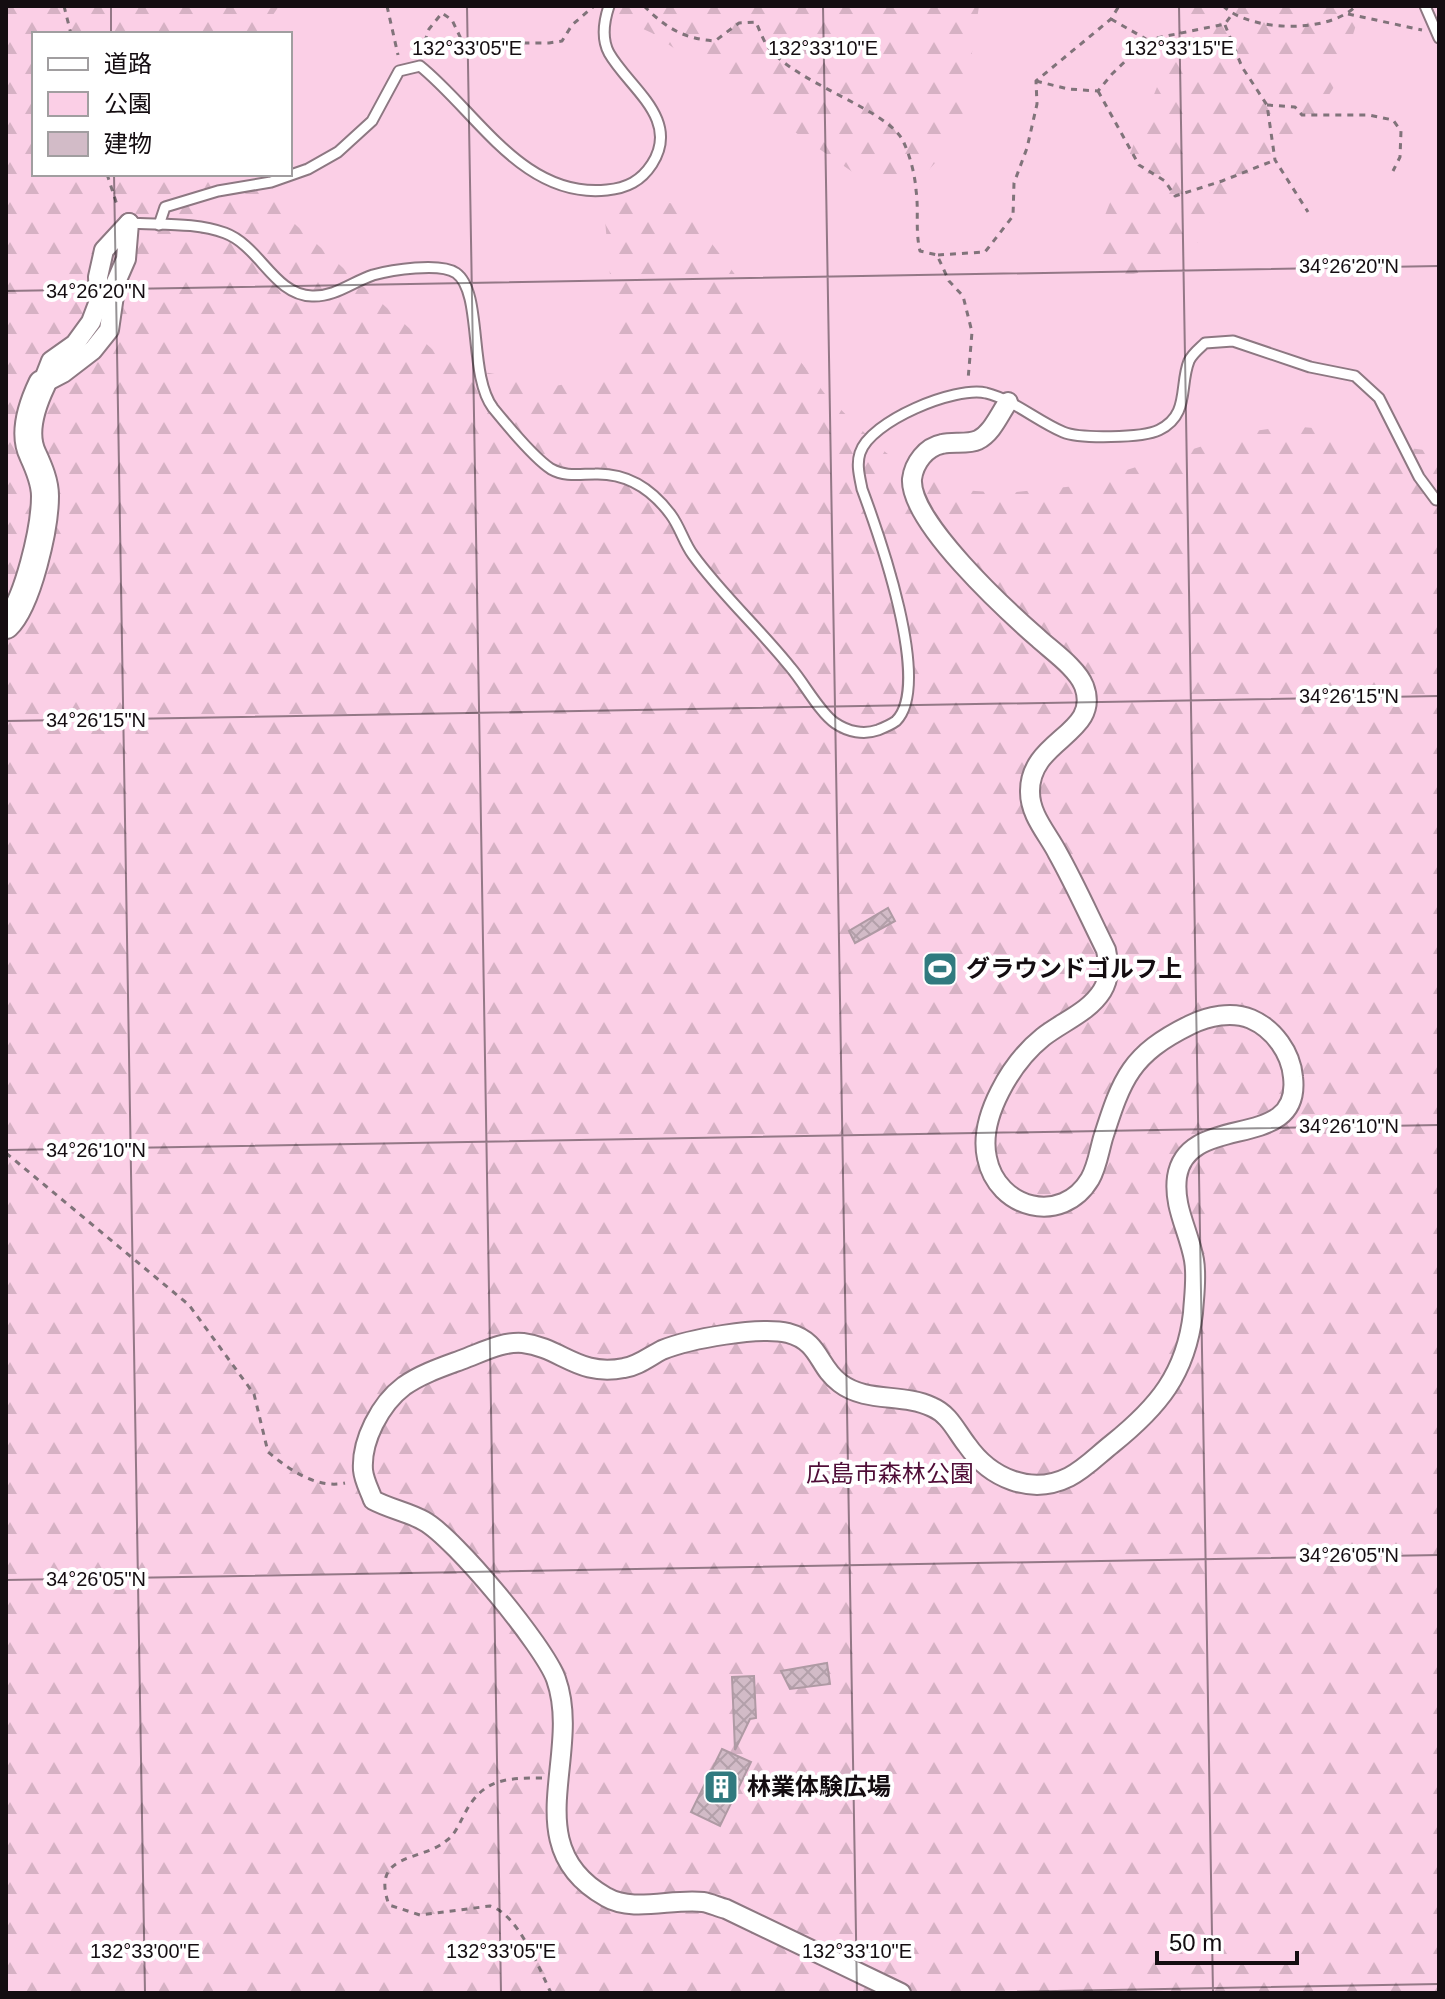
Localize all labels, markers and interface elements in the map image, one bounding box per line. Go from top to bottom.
legend [32,32,292,176]
text: 132°33'05"E [412,37,522,59]
text: 132°33'10"E [768,37,878,59]
text: 132°33'15"E [1124,37,1234,59]
text: 道路 [104,50,152,77]
text: 公園 [104,90,152,117]
text: 建物 [104,130,152,157]
text: 34°26'20"N [1299,255,1399,277]
text: 34°26'20"N [46,280,146,302]
text: 34°26'15"N [1299,685,1399,707]
text: 34°26'15"N [46,709,146,731]
sports icon: グラウンドゴルフ上 [921,950,959,988]
place label: グラウンドゴルフ上 [966,955,1182,982]
text: 34°26'10"N [1299,1115,1399,1137]
text: 34°26'10"N [46,1139,146,1161]
park label: 広島市森林公園 [806,1460,974,1487]
text: 34°26'05"N [1299,1544,1399,1566]
text: 34°26'05"N [46,1568,146,1590]
building icon: 林業体験広場 [702,1768,740,1806]
place label: 林業体験広場 [747,1773,891,1800]
scale bar [1157,1915,1297,1965]
text: 50 m [1169,1929,1222,1956]
text: 132°33'00"E [90,1940,200,1962]
text: 132°33'05"E [446,1940,556,1962]
text: 132°33'10"E [802,1940,912,1962]

